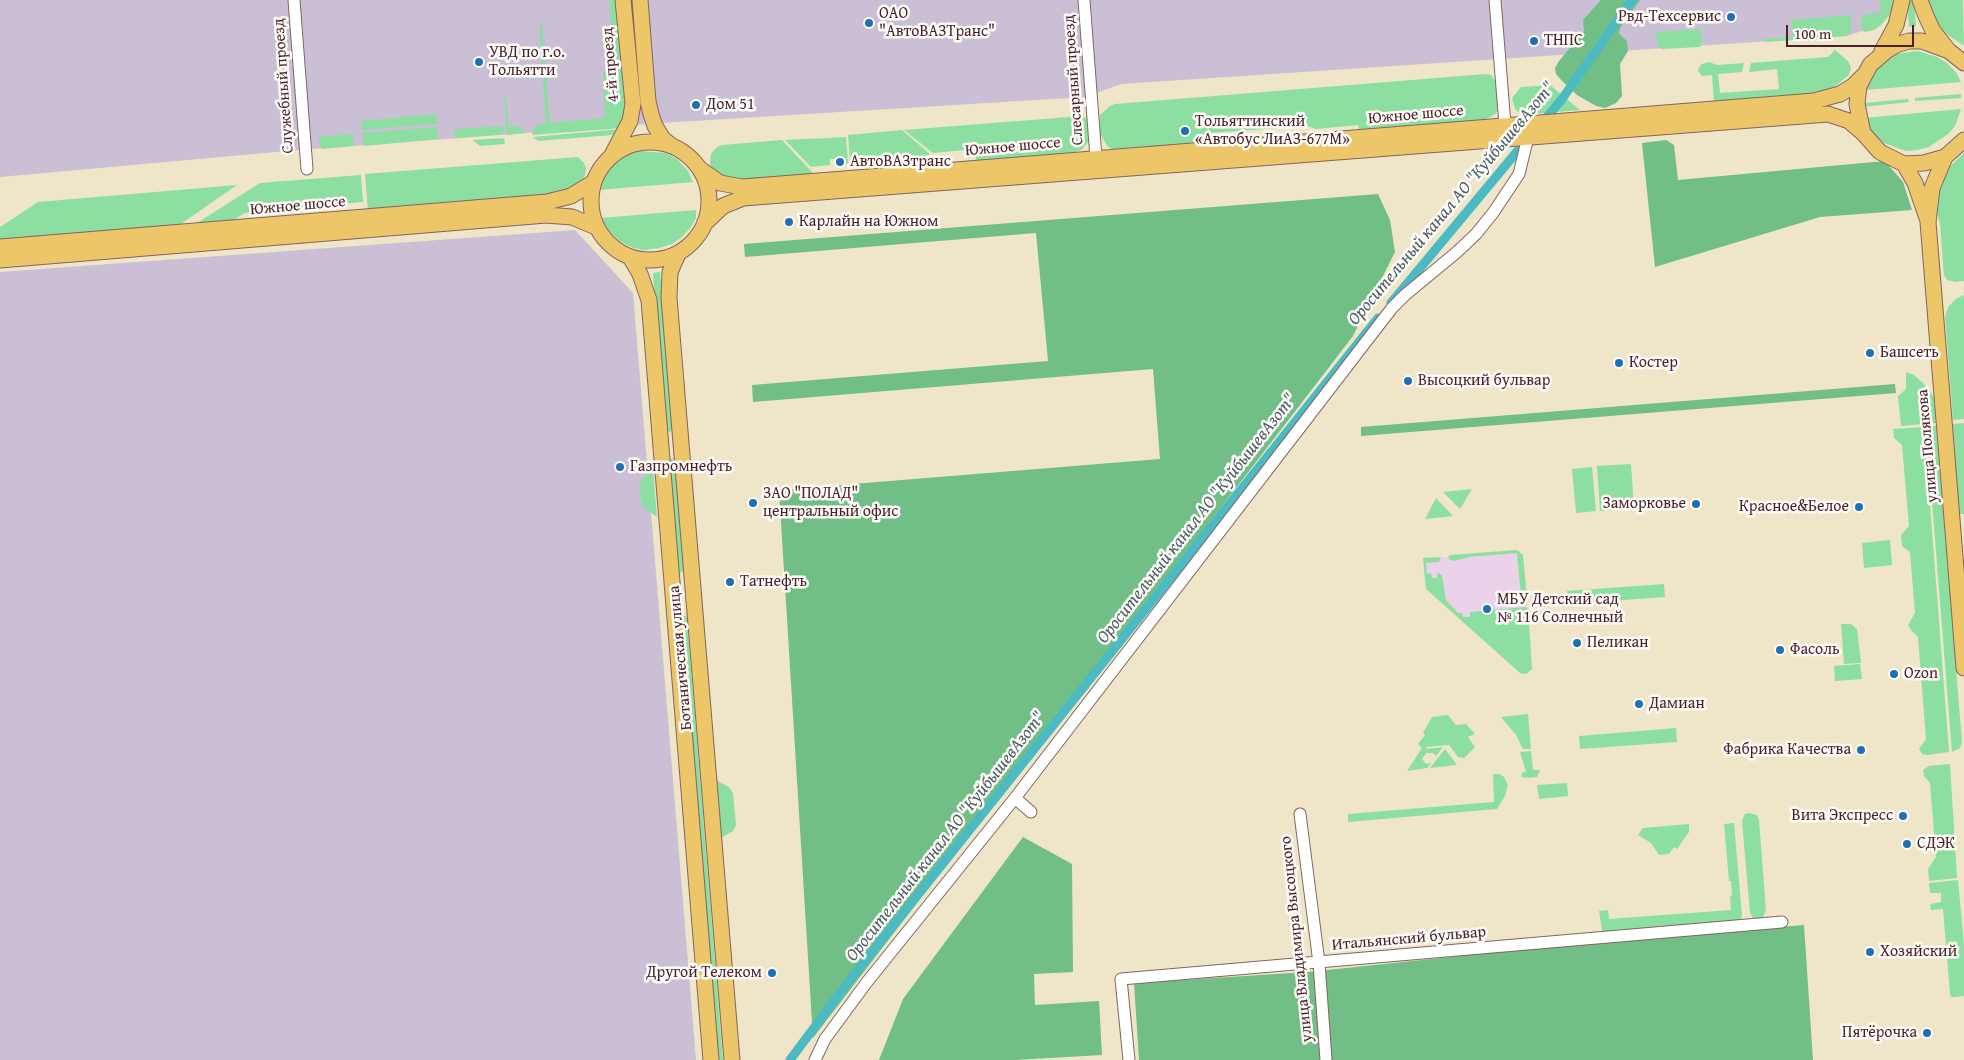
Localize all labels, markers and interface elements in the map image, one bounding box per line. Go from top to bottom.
place label: ОАО "АвтоВАЗТранс" [879,4,995,42]
place label: Рвд-Техсервис [1618,7,1721,27]
marker: Рвд-Техсервис [1725,11,1737,23]
street label: Слесарный проезд [1060,14,1088,146]
scale bar [1789,15,1916,47]
marker: ОАО "АвтоВАЗТранс" [863,17,875,29]
street label: Служебный проезд [270,18,298,154]
text: 100 m [1794,23,1831,44]
street label: 4-й проезд [598,27,624,103]
place label: ТНПС [1544,31,1583,51]
marker: ТНПС [1528,35,1540,47]
place label: УВД по г.о. Тольятти [489,43,565,81]
marker: УВД по г.о. Тольятти [473,56,485,68]
water label: Оросительный канал АО "КуйбышевАзот" [1344,78,1560,330]
place label: Дом 51 [706,95,755,115]
marker: Дом 51 [690,99,702,111]
street label: Южное шоссе [1367,101,1465,129]
place label: Тольяттинский «Автобус ЛиАЗ-677М» [1195,112,1350,150]
marker: Тольяттинский «Автобус ЛиАЗ-677М» [1179,125,1191,137]
street label: Южное шоссе [964,133,1062,161]
place label: АвтоВАЗтранс [850,152,951,172]
marker: АвтоВАЗтранс [834,156,846,168]
street label: Южное шоссе [249,192,347,220]
place label: Карлайн на Южном [799,212,939,232]
marker: Карлайн на Южном [783,216,795,228]
place label: Башсеть [1880,343,1939,363]
marker: Башсеть [1864,347,1876,359]
place label: Костер [1629,353,1678,373]
marker: Костер [1613,357,1625,369]
place label: Высоцкий бульвар [1418,371,1550,391]
marker: Высоцкий бульвар [1402,375,1414,387]
street label: улица Полякова [1913,388,1943,504]
water label: Оросительный канал АО "КуйбышевАзот" [1093,390,1301,648]
place label: Газпромнефть [630,457,732,477]
marker: Газпромнефть [614,461,626,473]
place label: ЗАО "ПОЛАД" центральный офис [763,484,898,522]
place label: Заморковье [1602,494,1686,514]
marker: ЗАО "ПОЛАД" центральный офис [747,497,759,509]
place label: Красное&Белое [1739,497,1849,517]
marker: Заморковье [1690,498,1702,510]
marker: Красное&Белое [1853,501,1865,513]
place label: Татнефть [740,572,807,592]
marker: Татнефть [724,576,736,588]
street label: Ботаническая улица [665,585,697,731]
place label: МБУ Детский сад № 116 Солнечный [1497,590,1623,628]
marker: МБУ Детский сад № 116 Солнечный [1481,603,1493,615]
place label: Пеликан [1587,633,1648,653]
marker: Пеликан [1571,637,1583,649]
place label: Фасоль [1790,640,1840,660]
marker: Фасоль [1774,644,1786,656]
place label: Ozon [1904,664,1938,684]
marker: Ozon [1888,668,1900,680]
place label: Дамиан [1649,694,1705,714]
marker: Дамиан [1633,698,1645,710]
water label: Оросительный канал АО "КуйбышевАзот" [842,708,1050,966]
place label: Фабрика Качества [1723,740,1851,760]
marker: Фабрика Качества [1855,744,1867,756]
place label: Вита Экспресс [1792,806,1893,826]
marker: Вита Экспресс [1897,810,1909,822]
place label: СДЭК [1917,834,1955,854]
street label: улица Владимира Высоцкого [1277,835,1317,1043]
marker: СДЭК [1901,838,1913,850]
street label: Итальянский бульвар [1331,923,1487,955]
place label: Хозяйский [1880,942,1957,962]
marker: Хозяйский [1864,946,1876,958]
place label: Другой Телеком [646,963,762,983]
marker: Другой Телеком [766,967,778,979]
place label: Пятёрочка [1842,1023,1917,1043]
marker: Пятёрочка [1921,1027,1933,1039]

